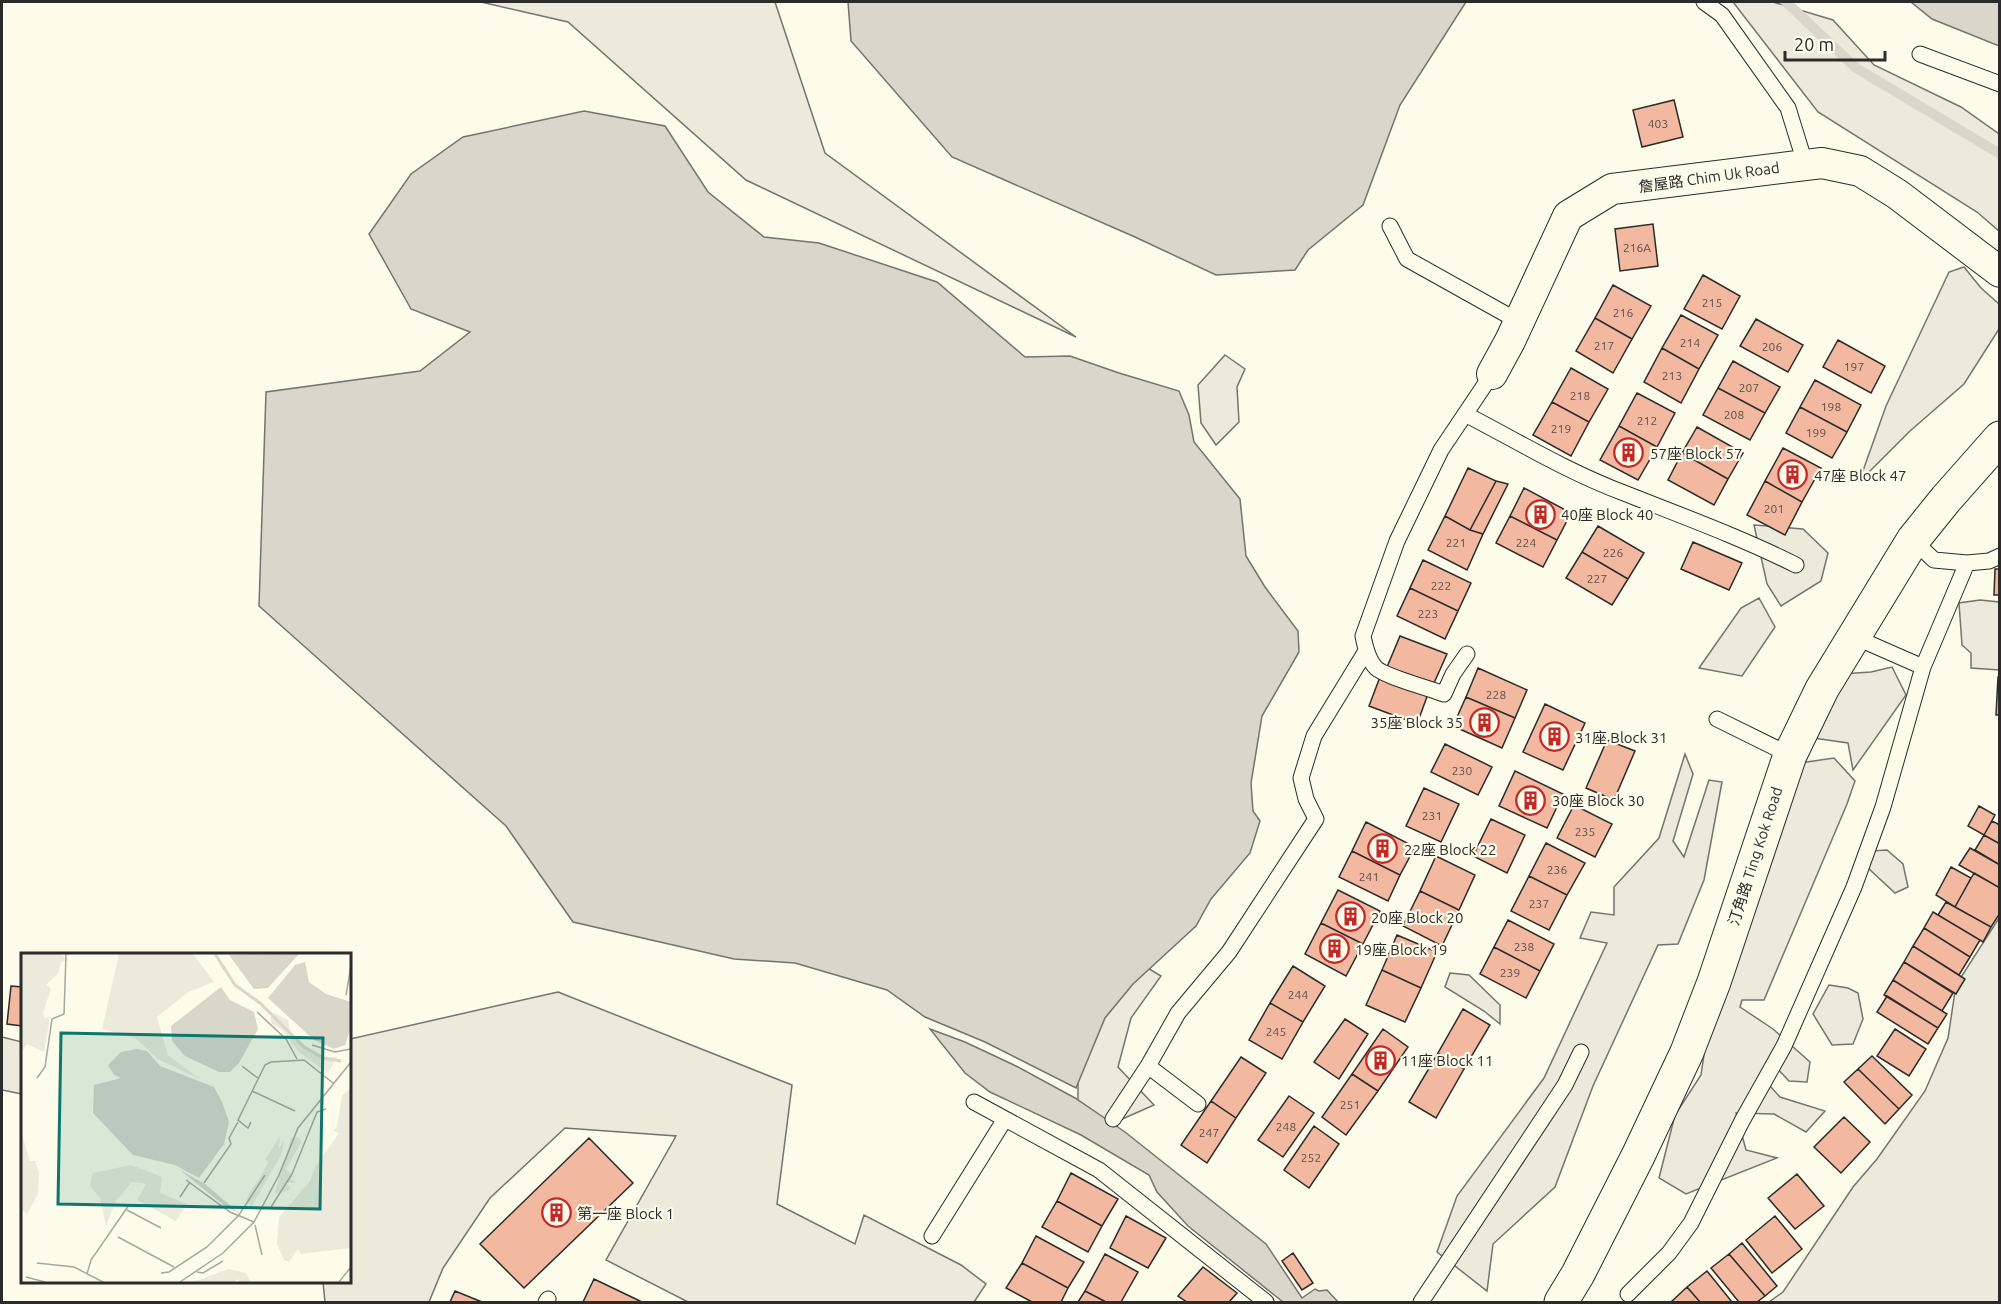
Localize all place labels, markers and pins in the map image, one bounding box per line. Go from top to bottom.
building icon: 57座 Block 57 [1613,437,1645,469]
place label: 57座 Block 57 [1650,445,1743,462]
building icon: 47座 Block 47 [1777,459,1809,491]
place label: 47座 Block 47 [1814,467,1907,484]
building icon: 40座 Block 40 [1524,498,1556,530]
place label: 40座 Block 40 [1561,506,1654,523]
building icon: 35座 Block 35 [1468,706,1500,738]
place label: 35座 Block 35 [1371,714,1463,731]
building icon: 31座 Block 31 [1538,721,1570,753]
place label: 31座 Block 31 [1575,729,1668,746]
building icon: 30座 Block 30 [1515,784,1547,816]
place label: 30座 Block 30 [1552,792,1645,809]
building icon: 22座 Block 22 [1367,833,1399,865]
place label: 22座 Block 22 [1404,841,1497,858]
building icon: 20座 Block 20 [1334,901,1366,933]
place label: 20座 Block 20 [1371,909,1464,926]
building icon: 19座 Block 19 [1318,933,1350,965]
place label: 19座 Block 19 [1355,941,1448,958]
building icon: 11座 Block 11 [1364,1044,1396,1076]
place label: 11座 Block 11 [1401,1052,1494,1069]
building icon: 第一座 Block 1 [540,1197,572,1229]
place label: 第一座 Block 1 [577,1205,674,1222]

